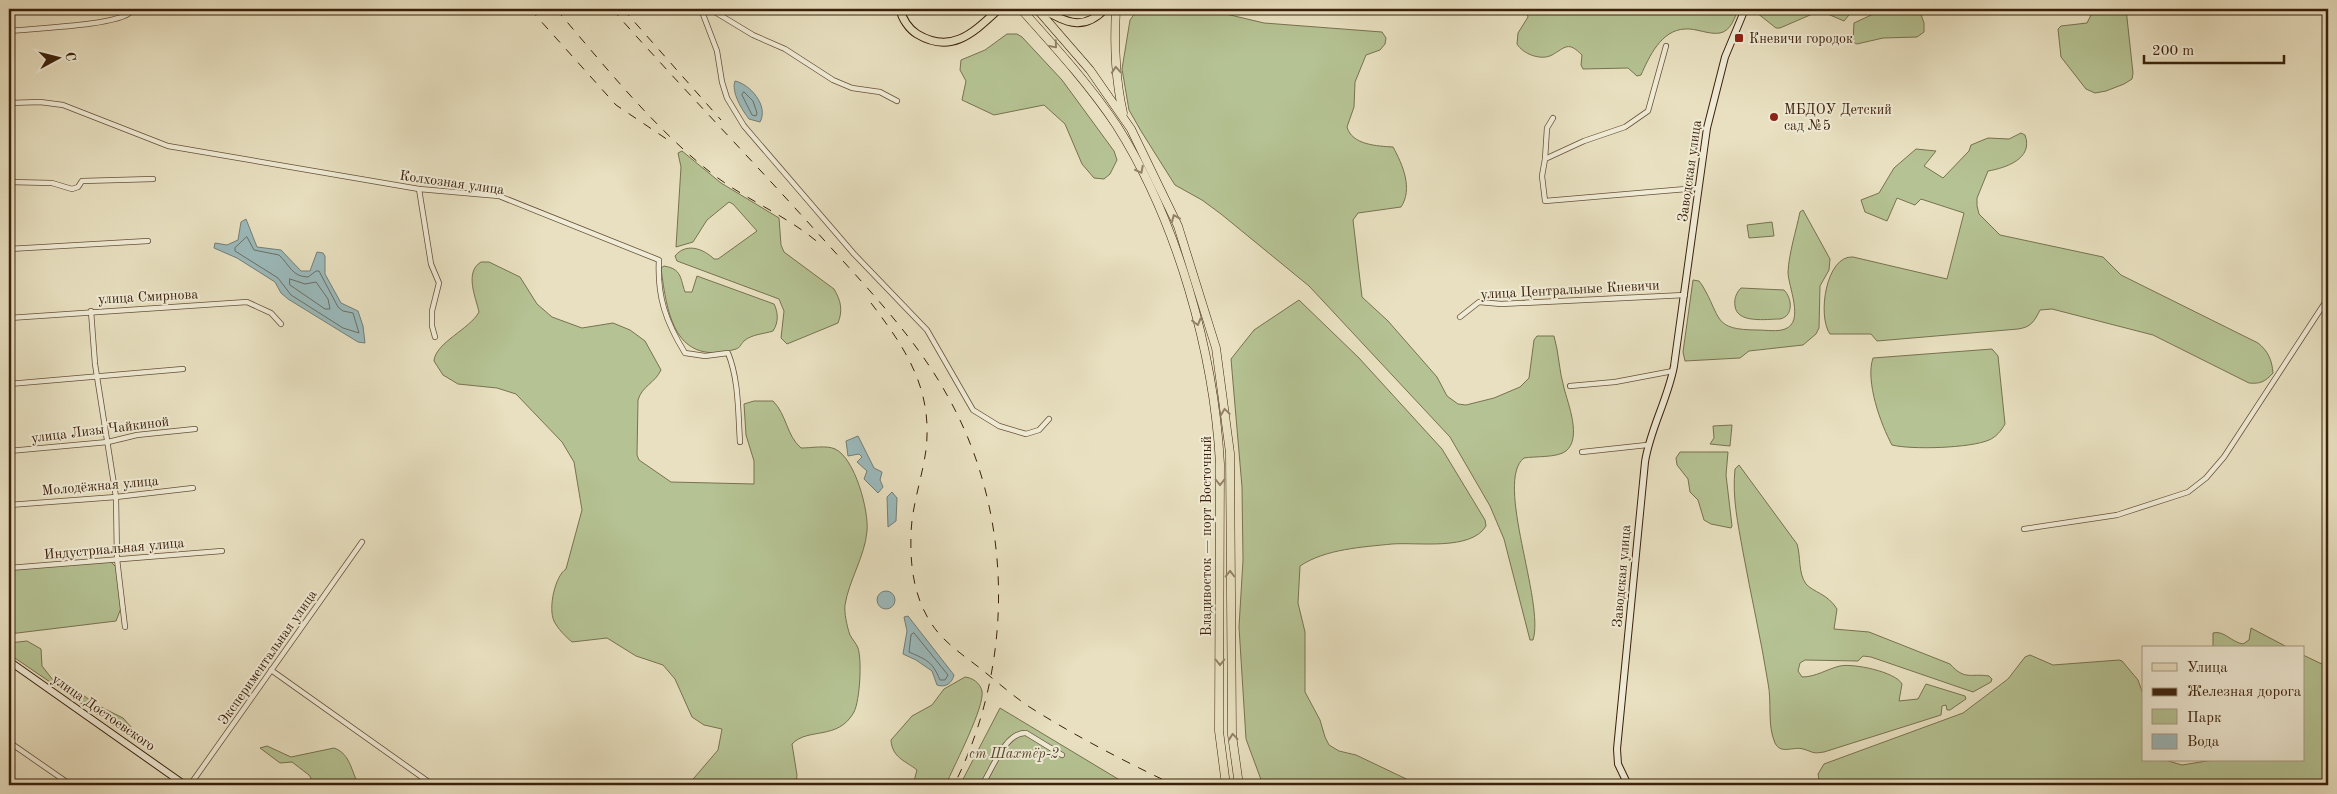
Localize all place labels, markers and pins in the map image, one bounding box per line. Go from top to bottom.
marker: Кневичи городок [1733,32,1745,44]
place label: Кневичи городок [1749,32,1853,46]
place label: МБДОУ Детский сад №5 [1784,103,1892,133]
marker: МБДОУ Детский сад №5 [1768,111,1780,123]

